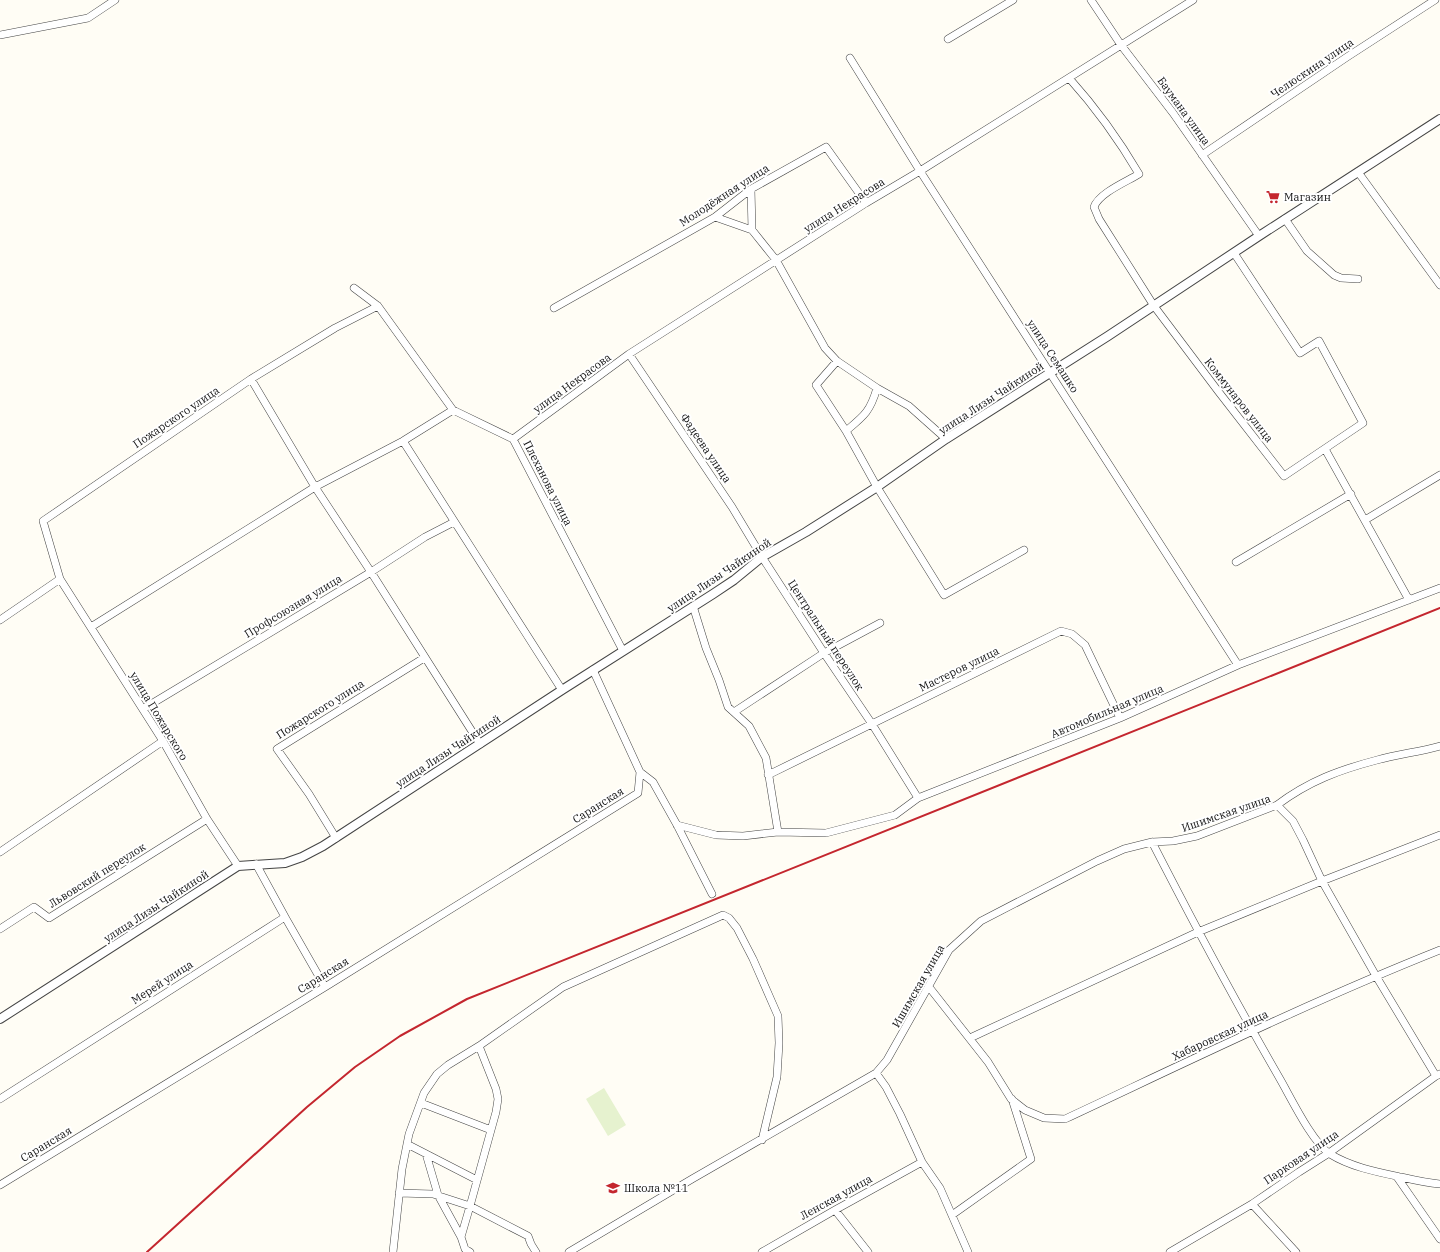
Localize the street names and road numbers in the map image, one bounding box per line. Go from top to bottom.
street label: Челюскина улица [1268,35,1356,101]
street label: Баумана улица [1154,74,1214,148]
street label: Молодёжная улица [676,161,772,229]
street label: улица Некрасова [801,174,887,236]
street label: улица Семашко [1024,317,1082,395]
street label: улица Некрасова [530,350,614,416]
street label: Коммунаров улица [1202,355,1276,445]
street label: улица Лизы Чайкиной [936,359,1046,437]
street label: Пожарского улица [130,383,222,451]
street label: Фадеева улица [678,411,734,485]
street label: Плеханова улица [520,438,576,528]
street label: улица Лизы Чайкиной [664,535,774,615]
street label: Профсоюзная улица [242,571,344,641]
street label: Центральный переулок [785,577,867,694]
street label: Мастеров улица [917,644,1001,694]
street label: улица Пожарского [127,669,191,763]
street label: Пожарского улица [273,676,367,742]
street label: Автомобильная улица [1049,681,1165,741]
street label: улица Лизы Чайкиной [393,712,503,790]
street label: Саранская [570,784,626,826]
street label: Ишимская улица [1180,791,1272,835]
street label: Львовский переулок [46,839,149,911]
street label: улица Лизы Чайкиной [101,867,211,945]
street label: Ишимская улица [889,942,947,1030]
street label: Саранская [295,954,351,996]
street label: Мерей улица [129,957,195,1007]
street label: Хабаровская улица [1170,1007,1270,1063]
street label: Саранская [18,1123,74,1165]
street label: Парковая улица [1261,1127,1341,1187]
street label: Ленская улица [798,1171,874,1223]

